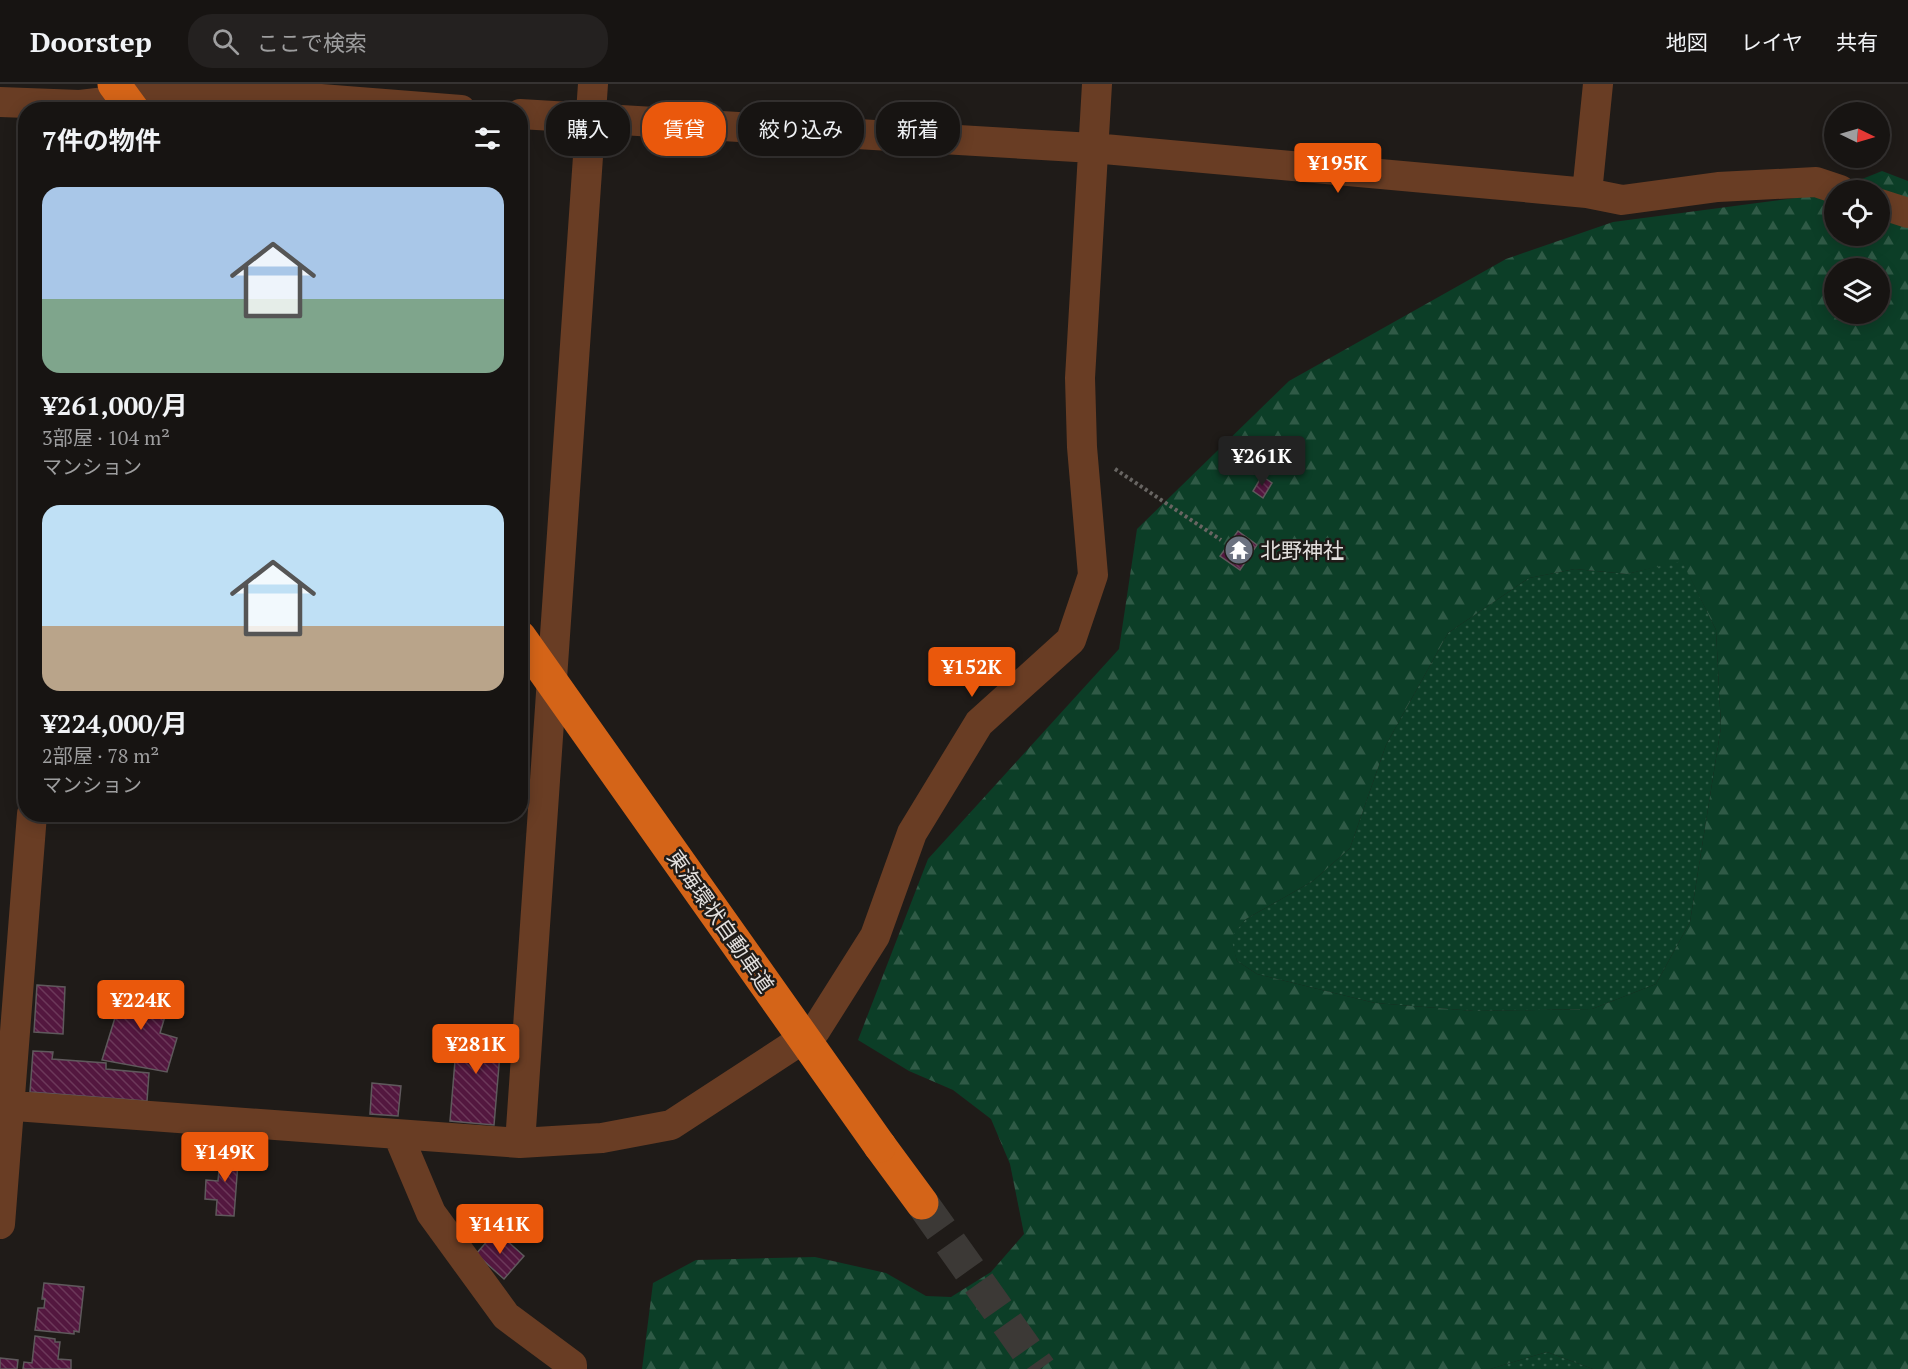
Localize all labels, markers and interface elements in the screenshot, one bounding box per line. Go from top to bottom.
search box [188,14,608,68]
text: Doorstep [30,23,152,60]
icon: search [209,25,242,58]
text: ここで検索 [257,28,367,57]
text: 地図 [1666,28,1708,56]
text: レイヤ [1741,28,1803,56]
text: 共有 [1836,28,1878,56]
chip: 購入 [546,102,630,156]
chip: 賃貸 [642,102,726,156]
chip: 絞り込み [738,102,864,156]
chip: 新着 [876,102,960,156]
north arrow [1824,102,1890,168]
map controls [1824,102,1890,324]
icon: filters [471,122,504,155]
text: 7件の物件 [42,123,161,157]
pin: ¥195K [1296,143,1380,194]
text: ¥195K [1308,149,1368,176]
button: locate [1824,180,1890,246]
icon: home [219,226,327,334]
button: layers [1824,258,1890,324]
text: ¥261,000/月 [42,388,188,422]
text: 3部屋 · 104 m² [42,424,170,451]
pin: ¥261K [1220,436,1304,487]
text: ¥261K [1232,442,1292,469]
text: マンション [42,453,142,480]
temple icon: 北野神社 [1223,534,1255,566]
place label: 北野神社 [1260,536,1344,564]
icon: home [219,544,327,652]
pin: ¥152K [930,647,1014,698]
text: ¥152K [942,653,1002,680]
text: ¥224,000/月 [42,706,188,740]
text: 2部屋 · 78 m² [42,742,159,769]
text: マンション [42,771,142,798]
street label: 東海環状自動車道 [661,844,781,998]
pin: ¥224K [99,980,183,1031]
text: ¥224K [111,986,171,1013]
pin: ¥281K [434,1024,518,1075]
text: ¥281K [446,1030,506,1057]
pin: ¥149K [183,1132,267,1183]
text: ¥149K [195,1138,255,1165]
pin: ¥141K [458,1204,542,1255]
text: ¥141K [470,1210,530,1237]

